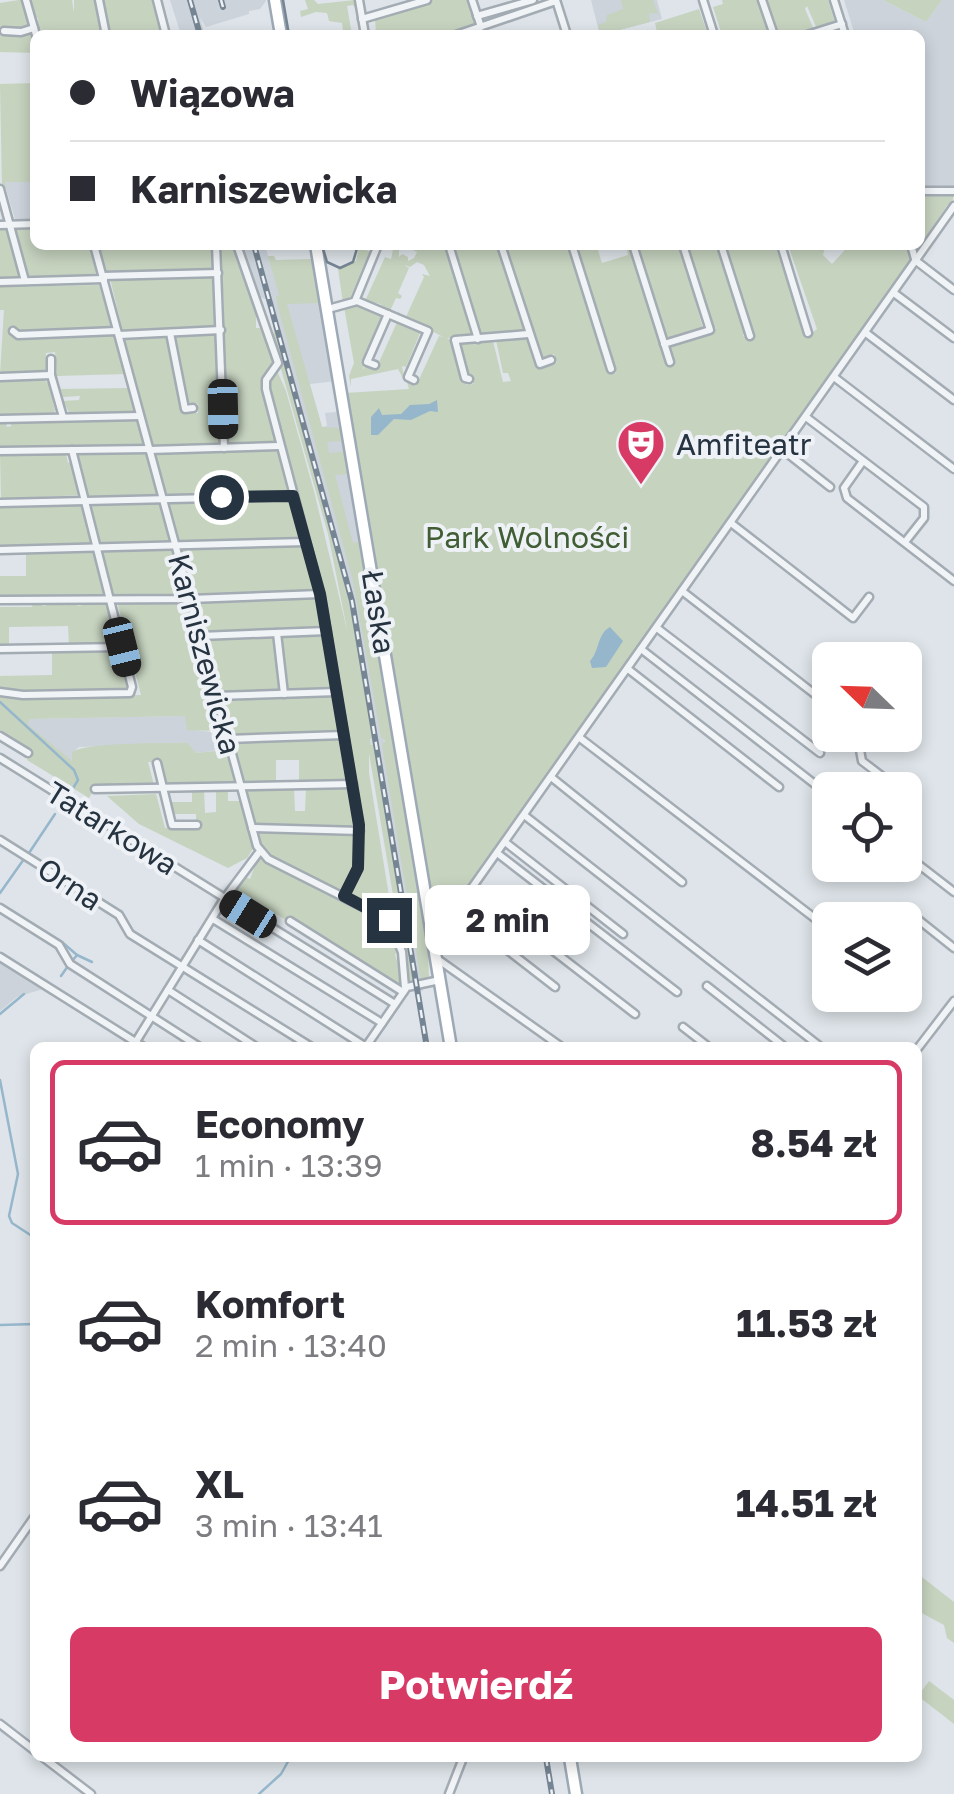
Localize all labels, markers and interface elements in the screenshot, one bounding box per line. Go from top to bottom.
text: Wiązowa [130,70,295,115]
text: Karniszewicka [130,166,398,211]
car [207,379,239,439]
theatre icon: Amfiteatr [615,418,667,486]
place label: Amfiteatr [676,426,812,462]
route start [199,475,244,520]
park label: Park Wolności [425,519,629,555]
street label: Karniszewicka [161,550,249,758]
street label: Łaska [355,567,403,657]
car [100,614,144,680]
north arrow [812,642,922,752]
map controls [812,642,922,1012]
button: locate [812,772,922,882]
street label: Tatarkowa [40,774,184,882]
street label: Orna [31,850,109,918]
car [215,885,281,943]
callout: 2 min [424,885,589,955]
route end [367,898,412,943]
text: 2 min [466,901,549,939]
button: layers [812,902,922,1012]
icon: car [75,1098,165,1188]
text: Economy [195,1101,364,1146]
text: 8.54 zł [750,1120,877,1165]
text: 1 min · 13:39 [195,1146,383,1184]
icon: car [75,1278,165,1368]
text: Komfort [195,1281,345,1326]
text: 11.53 zł [736,1300,877,1345]
text: 2 min · 13:40 [195,1326,387,1364]
icon: car [75,1458,165,1548]
text: XL [195,1461,244,1506]
text: 14.51 zł [736,1480,877,1525]
text: 3 min · 13:41 [195,1506,383,1544]
button: Potwierdź [70,1627,882,1742]

